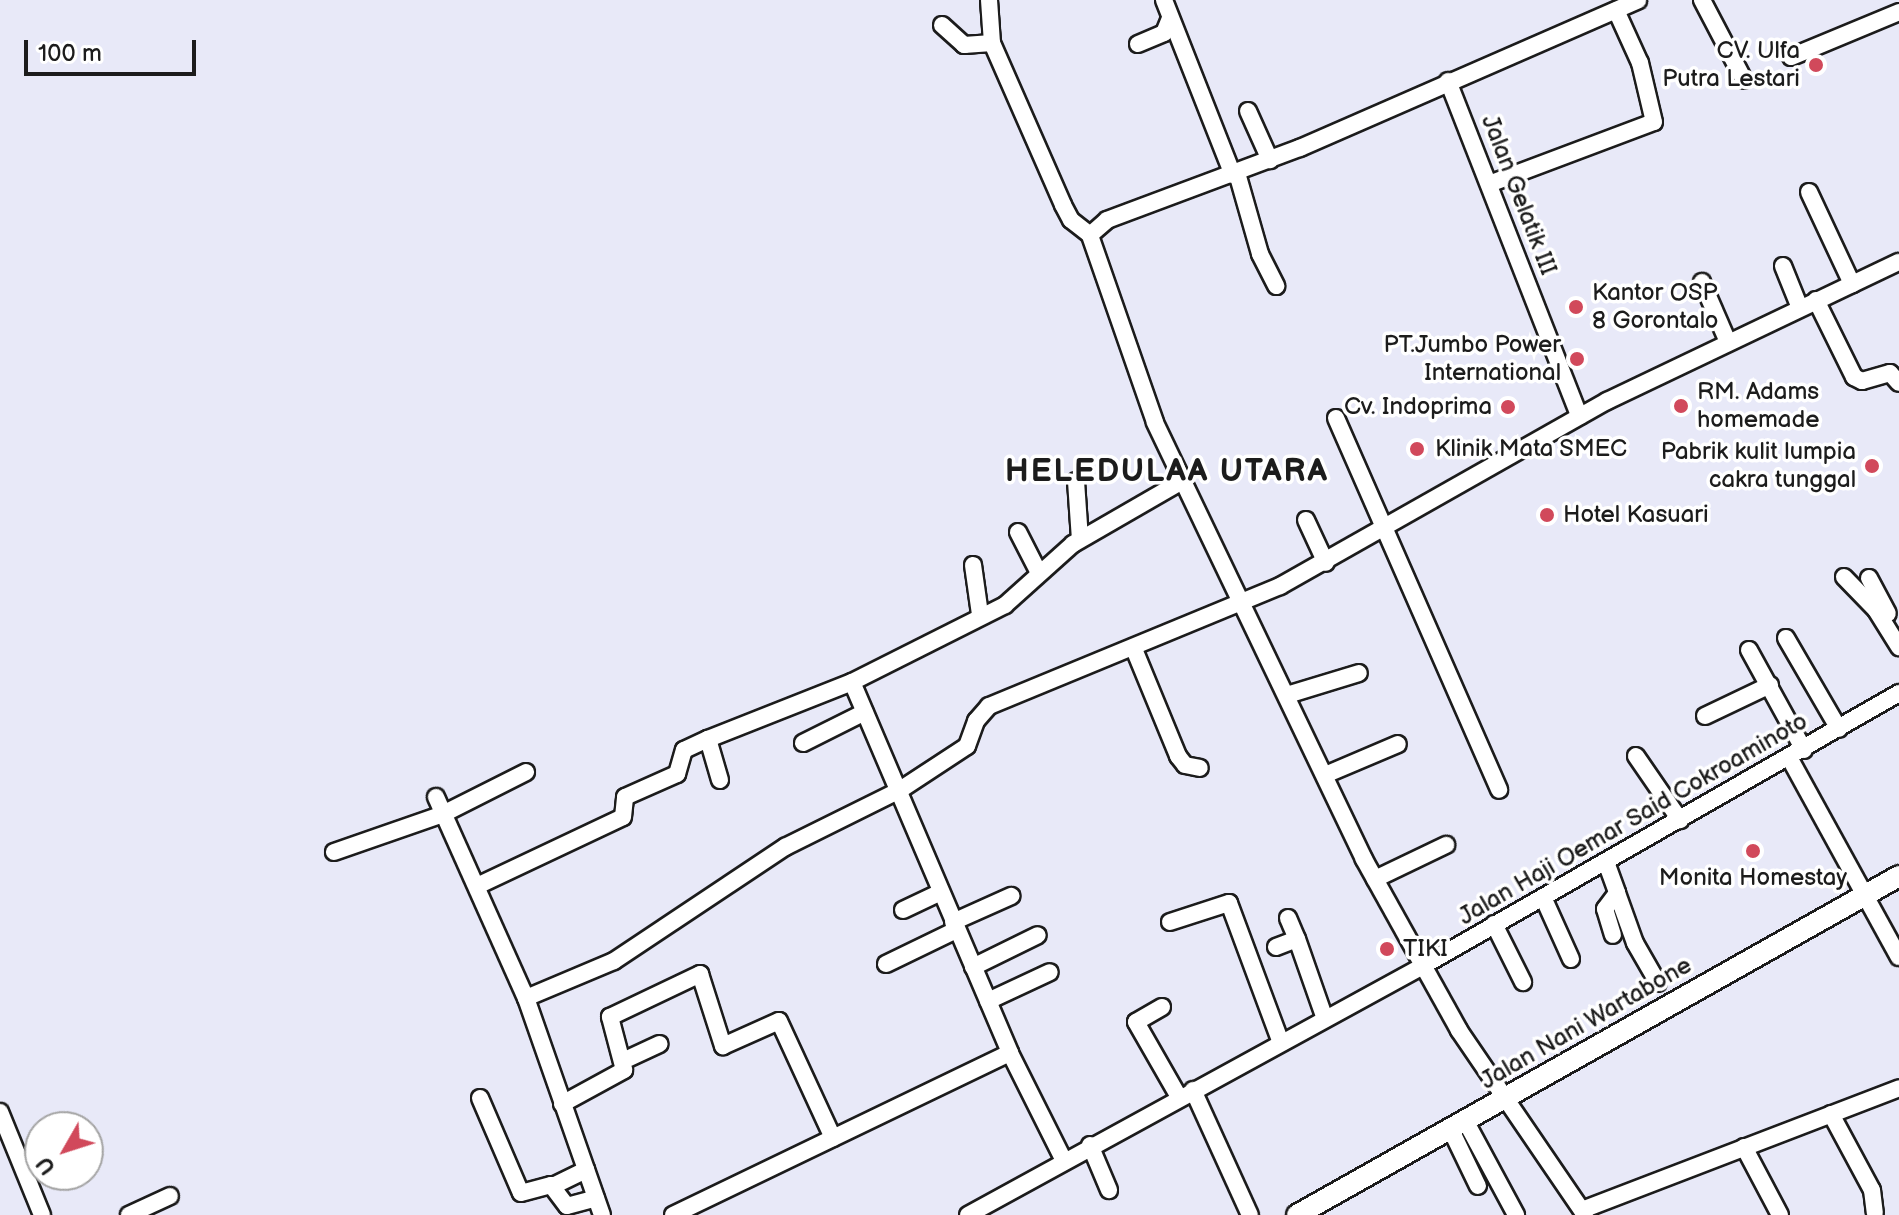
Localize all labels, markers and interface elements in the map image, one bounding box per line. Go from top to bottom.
scale bar [28,24,200,74]
place label: CV. Ulfa Putra Lestari [1662,37,1800,93]
text: 100 m [38,39,102,68]
marker: CV. Ulfa Putra Lestari [1807,56,1825,74]
street label: Jalan Gelatik III [1475,111,1563,279]
place label: Kantor OSP 8 Gorontalo [1592,279,1719,335]
marker: Kantor OSP 8 Gorontalo [1567,298,1585,316]
place label: PT.Jumbo Power International [1383,331,1561,387]
marker: PT.Jumbo Power International [1568,350,1586,368]
place label: RM. Adams homemade [1697,378,1819,434]
place label: Cv. Indoprima [1344,393,1492,421]
marker: RM. Adams homemade [1672,397,1690,415]
marker: Cv. Indoprima [1499,398,1517,416]
place label: Klinik Mata SMEC [1435,435,1628,463]
marker: Klinik Mata SMEC [1406,438,1428,460]
place label: Pabrik kulit lumpia cakra tunggal [1661,438,1856,494]
district label: HELEDULAA UTARA [1005,453,1329,491]
marker: Pabrik kulit lumpia cakra tunggal [1863,457,1881,475]
place label: Hotel Kasuari [1563,501,1709,529]
marker: Hotel Kasuari [1538,506,1556,524]
street label: Jalan Haji Oemar Said Cokroaminoto [1453,707,1813,931]
marker: Monita Homestay [1744,842,1762,860]
place label: Monita Homestay [1659,864,1847,892]
place label: TIKI [1403,935,1448,963]
marker: TIKI [1378,940,1396,958]
street label: Jalan Nani Wartabone [1475,951,1697,1095]
north arrow [24,1111,104,1191]
text: U [31,1151,62,1180]

